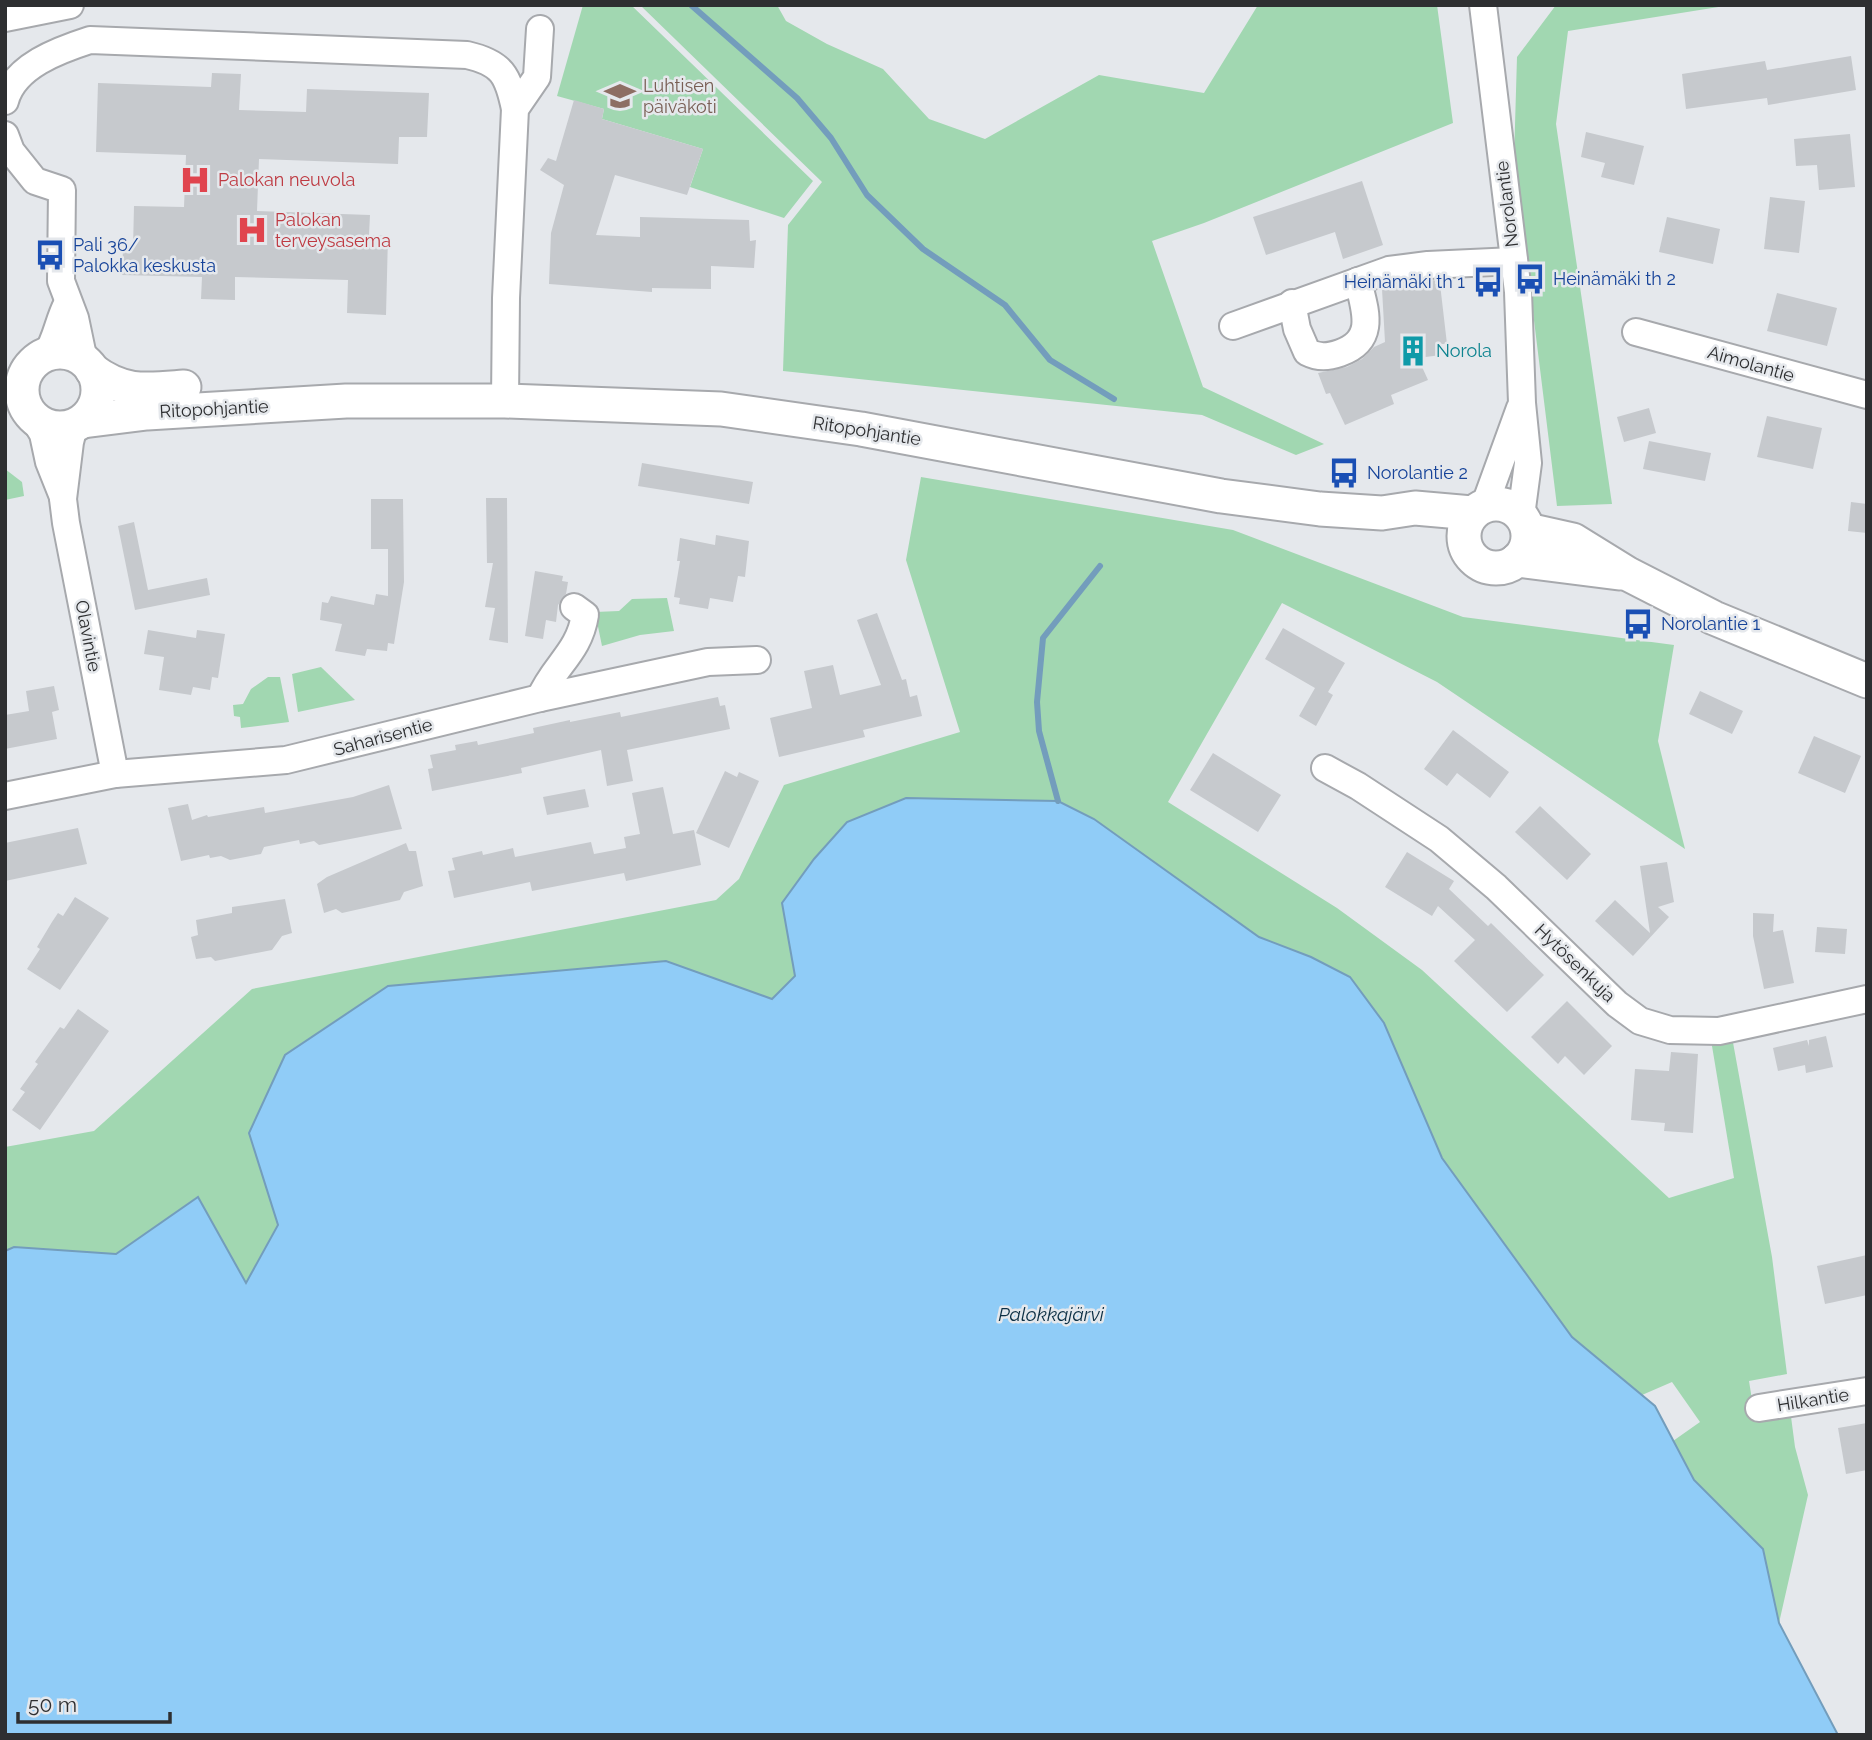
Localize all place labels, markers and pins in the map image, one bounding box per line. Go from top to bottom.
place label: Luhtisen päiväkoti [643,75,717,117]
school or university icon: Luhtisen päiväkoti [603,79,637,113]
hospital icon: Palokan neuvola [178,163,212,197]
place label: Palokan neuvola [218,169,355,190]
place label: Palokan terveysasema [275,209,391,251]
hospital icon: Palokan terveysasema [235,213,269,247]
place label: Pali 36/ Palokka keskusta [73,234,216,276]
bus stop icon: Pali 36/ Palokka keskusta [33,238,67,272]
bus stop icon: Heinämäki th 2 [1513,262,1547,296]
bus stop icon: Heinämäki th 1 [1471,265,1505,299]
place label: Heinämäki th 2 [1553,268,1676,289]
place label: Heinämäki th 1 [1344,271,1465,292]
building icon: Norola [1396,334,1430,368]
place label: Norola [1436,340,1492,361]
bus stop icon: Norolantie 2 [1327,456,1361,490]
place label: Norolantie 2 [1367,462,1468,483]
bus stop icon: Norolantie 1 [1621,607,1655,641]
place label: Norolantie 1 [1661,613,1760,634]

